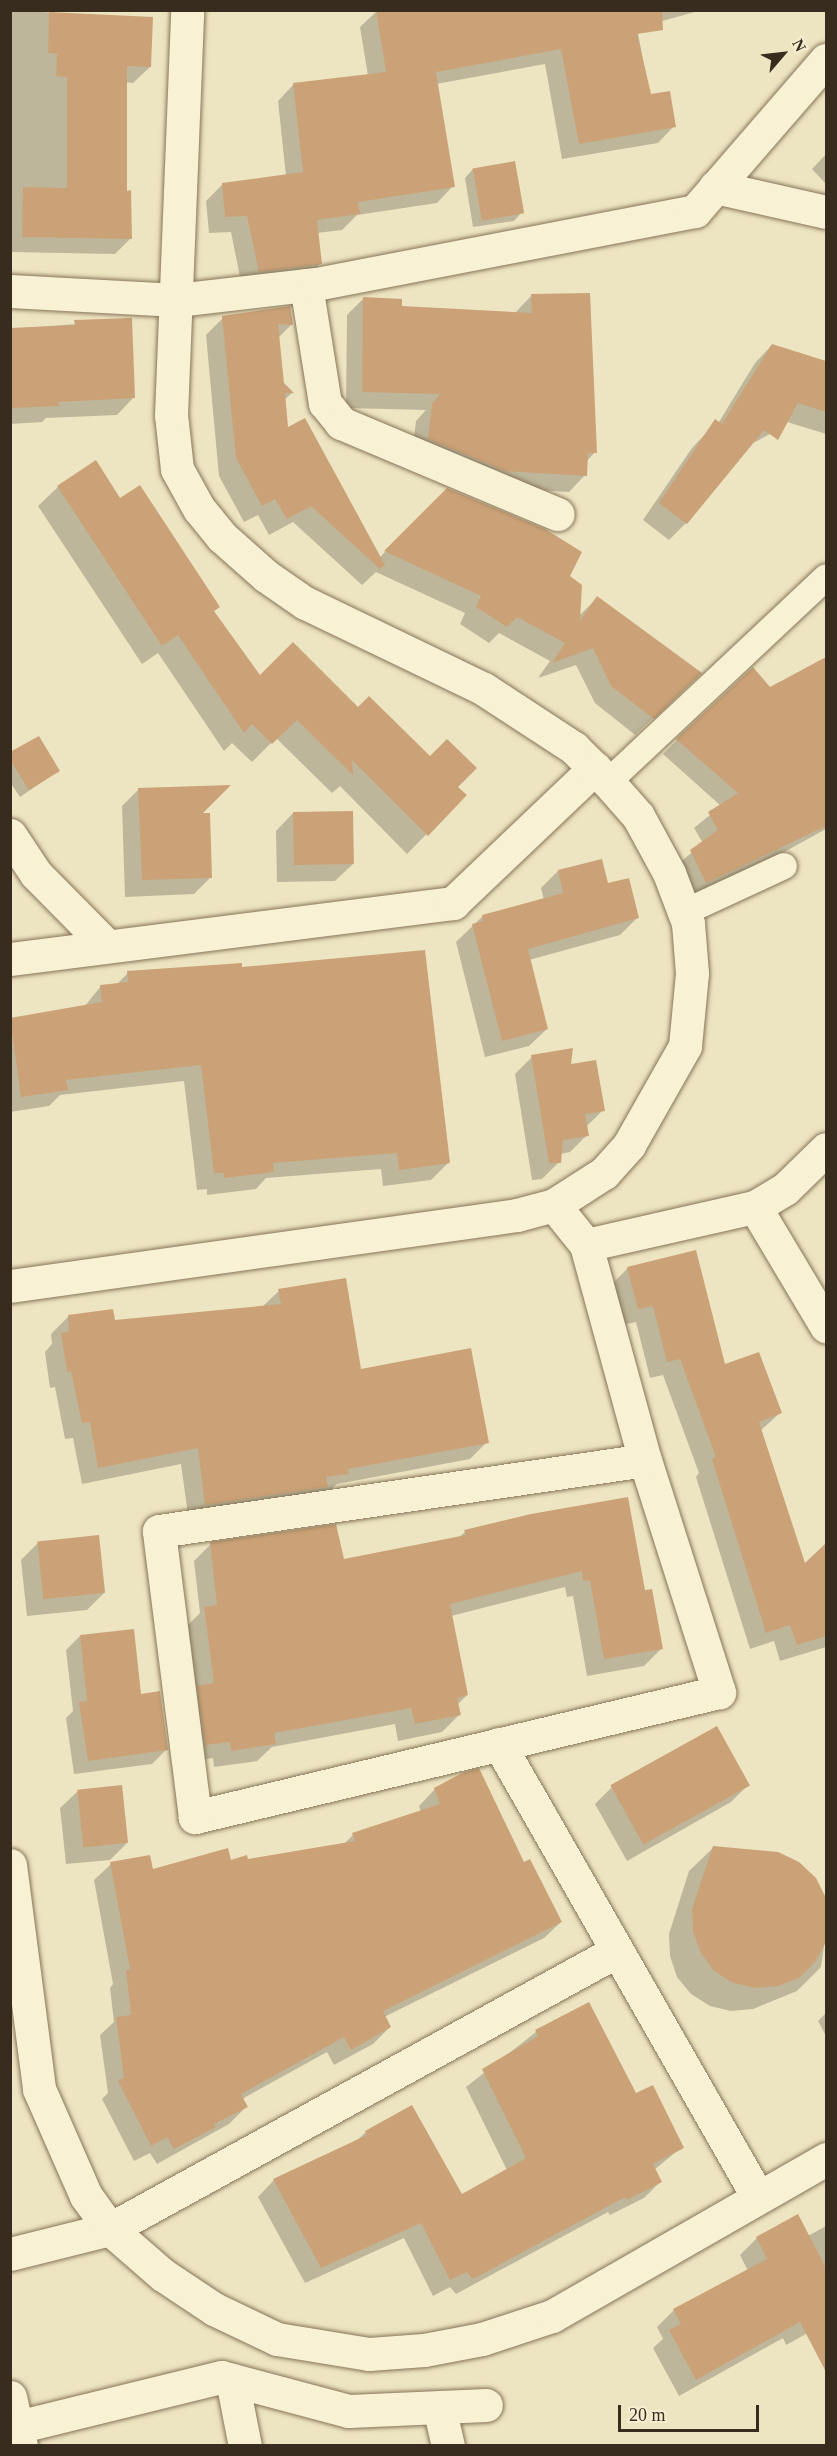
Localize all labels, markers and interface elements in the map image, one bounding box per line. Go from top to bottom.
north arrow [753,24,813,84]
text: N [789,36,810,54]
scale bar [621,2393,762,2431]
text: 20 m [629,2405,666,2425]

